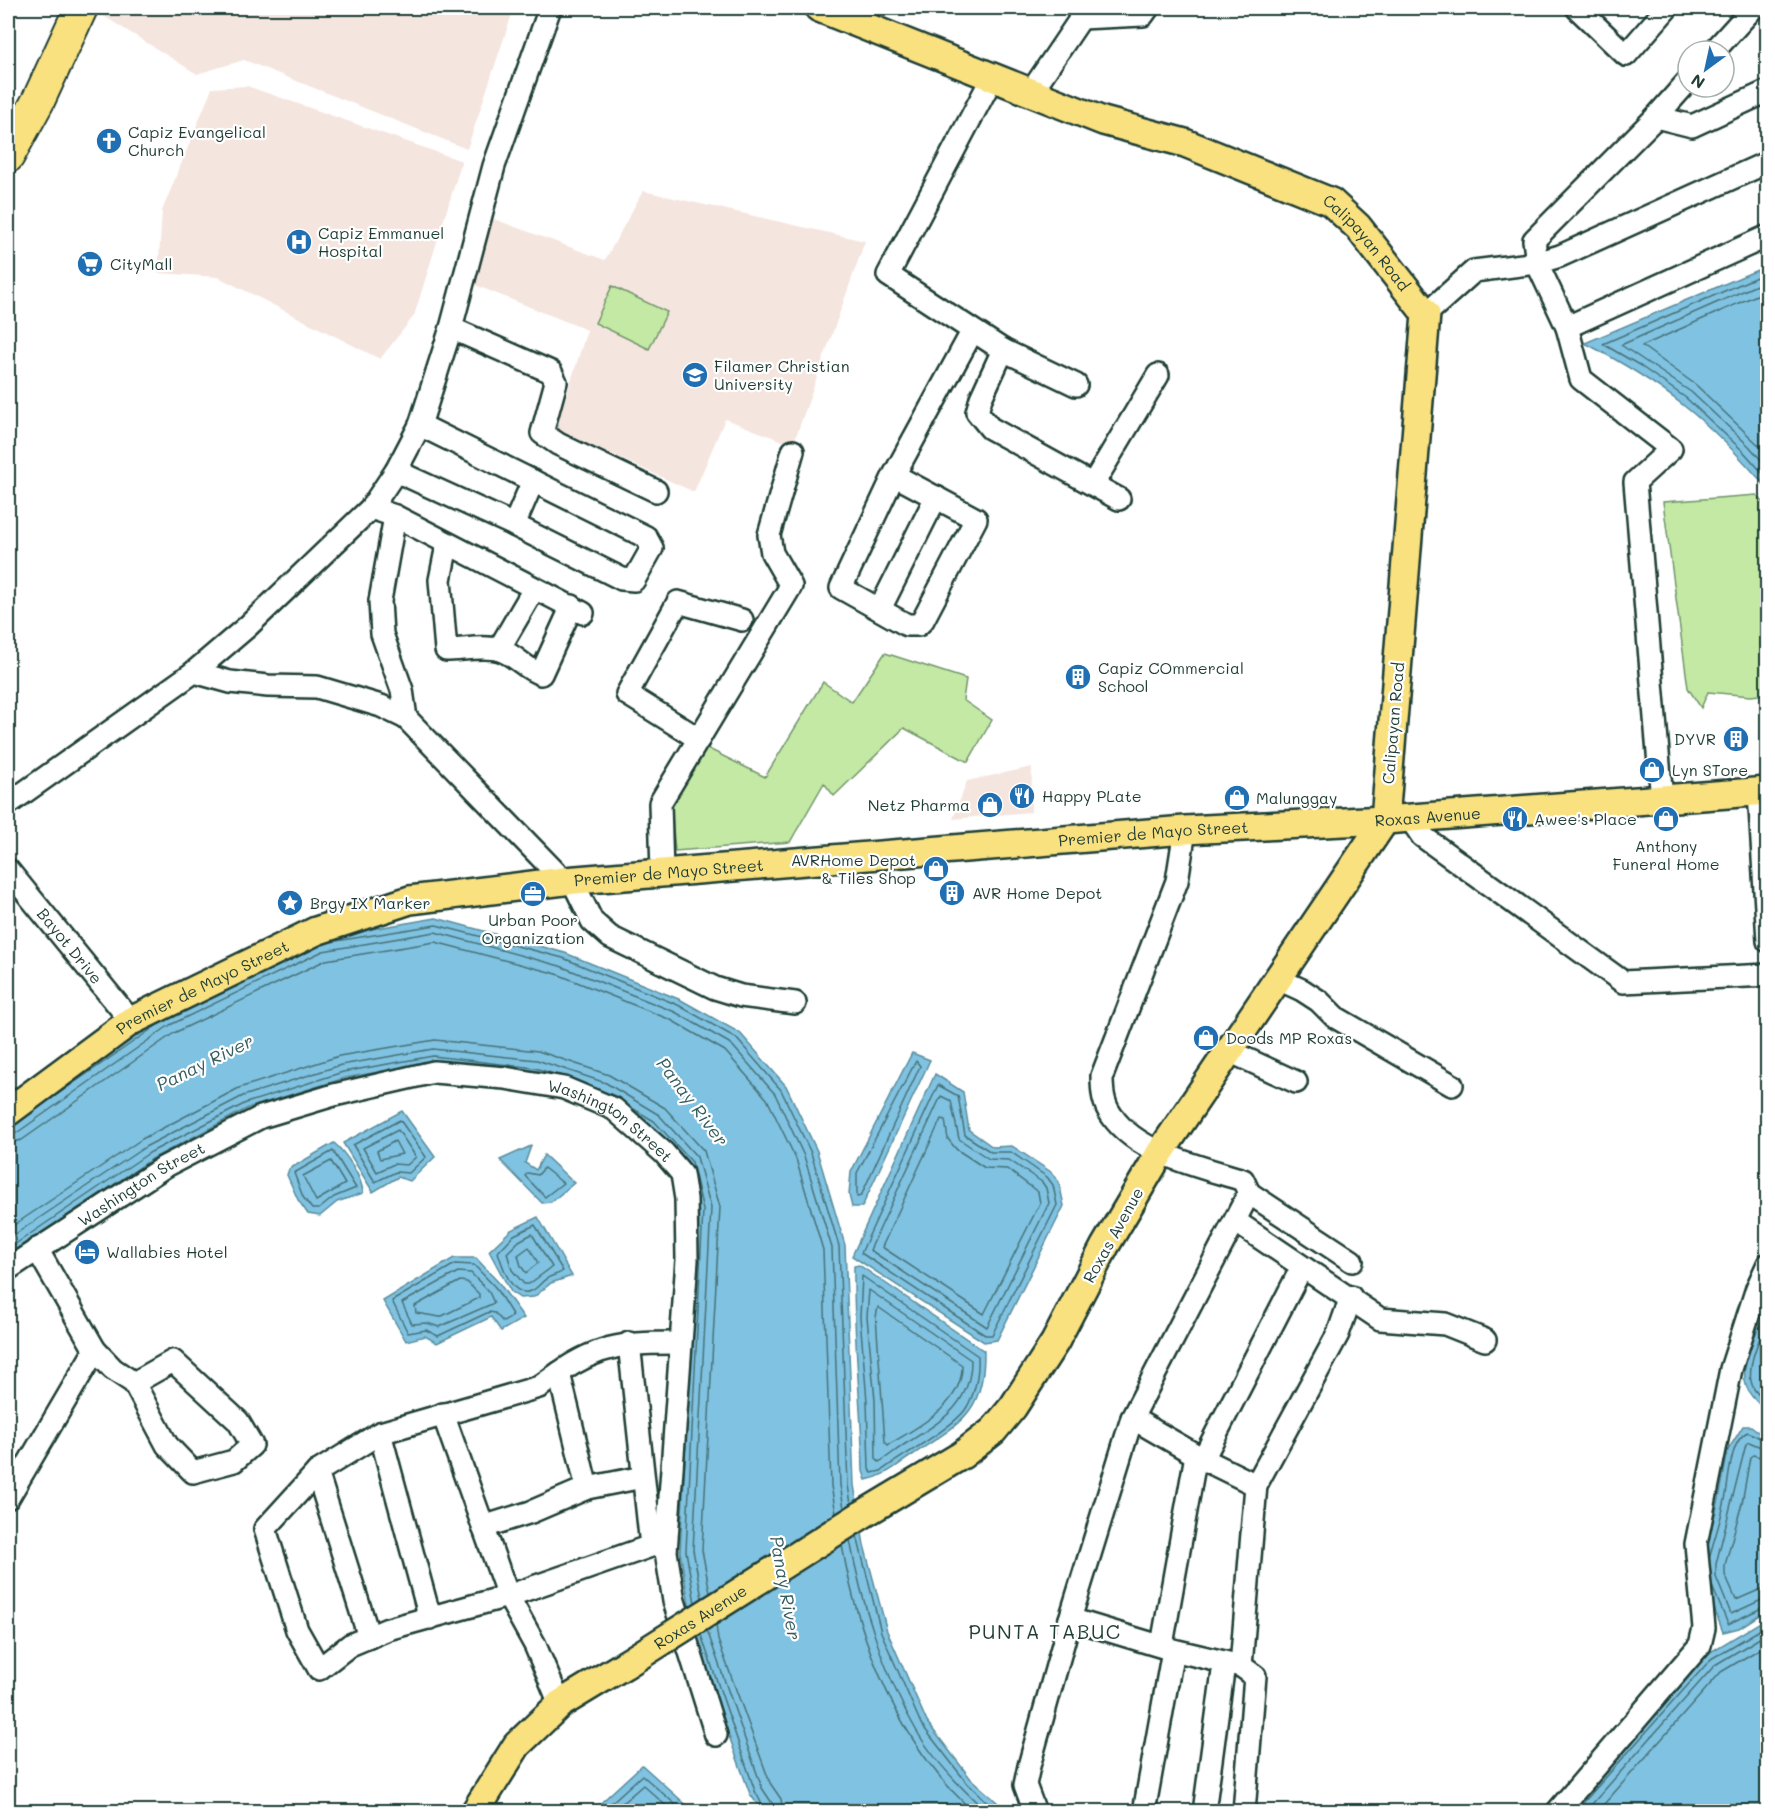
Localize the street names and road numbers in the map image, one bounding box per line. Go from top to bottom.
street label: Calipayan Road [1321,189,1415,295]
street label: Calipayan Road [1377,661,1408,785]
street label: Roxas Avenue [1374,802,1481,831]
street label: Premier de Mayo Street [1057,816,1249,850]
street label: Premier de Mayo Street [573,854,764,890]
street label: Bayot Drive [33,903,108,988]
street label: Premier de Mayo Street [111,935,292,1039]
street label: Washington Street [546,1074,678,1166]
street label: Washington Street [73,1137,208,1231]
street label: Roxas Avenue [1078,1183,1147,1286]
street label: Roxas Avenue [650,1579,751,1654]

